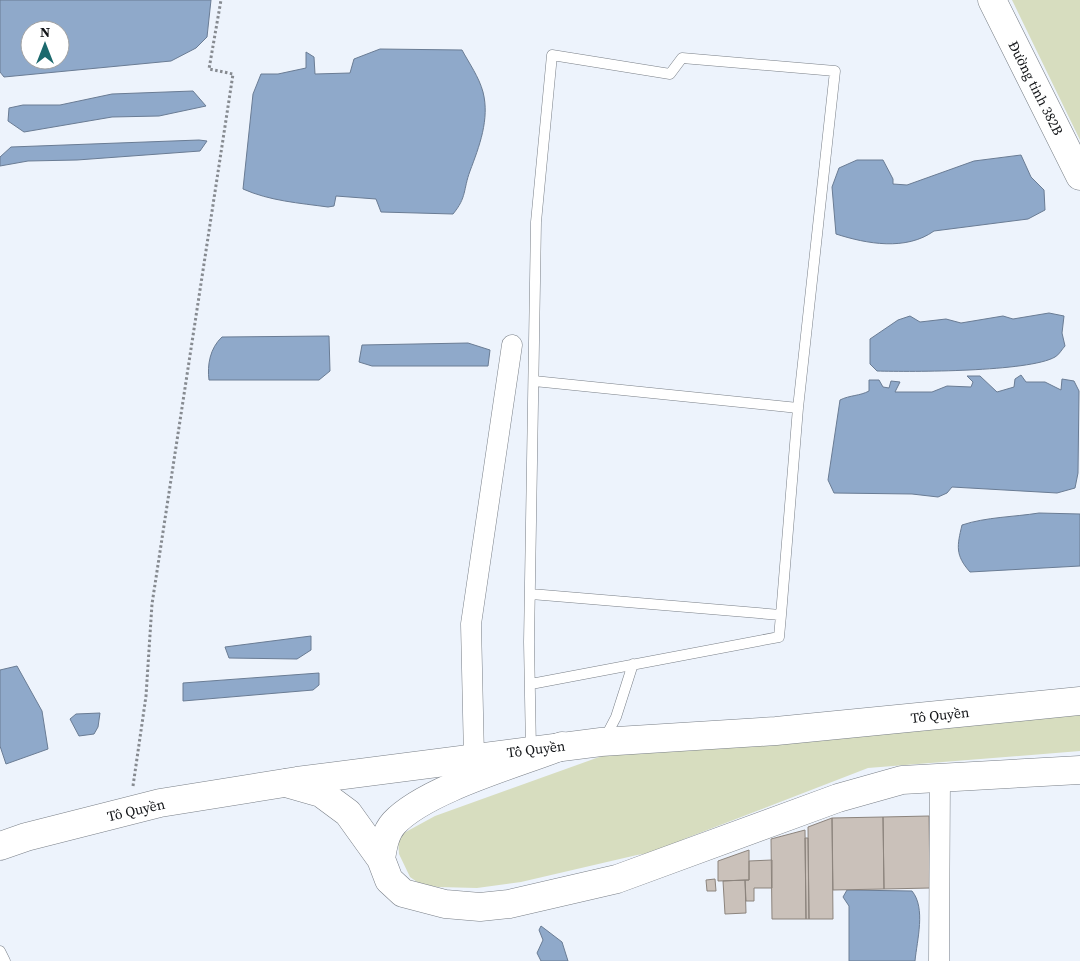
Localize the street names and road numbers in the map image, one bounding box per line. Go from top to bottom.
street label: Đường tỉnh 382B [1004,37,1068,139]
street label: Tô Quyền [910,702,971,728]
street label: Tô Quyền [506,735,567,763]
street label: Tô Quyền [105,794,167,826]

